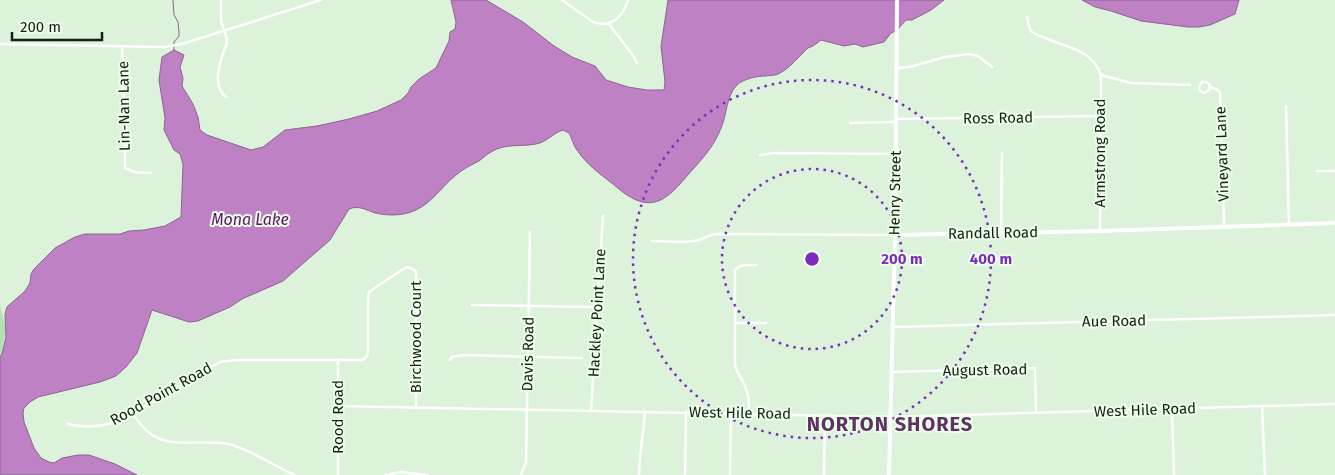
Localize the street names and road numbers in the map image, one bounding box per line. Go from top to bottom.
street label: Lin-Nan Lane [114,61,134,151]
street label: Armstrong Road [1091,99,1109,207]
street label: Vineyard Lane [1211,106,1233,202]
street label: Ross Road [963,108,1033,128]
street label: Henry Street [885,150,905,236]
street label: Randall Road [948,223,1038,243]
street label: Hackley Point Lane [585,248,609,378]
street label: Birchwood Court [407,280,425,393]
street label: Aue Road [1082,311,1146,331]
street label: Davis Road [518,317,538,391]
street label: Rood Point Road [107,359,215,429]
street label: August Road [942,360,1028,380]
street label: Rood Road [329,380,347,454]
street label: West Hile Road [1094,399,1196,421]
street label: West Hile Road [689,403,791,423]

